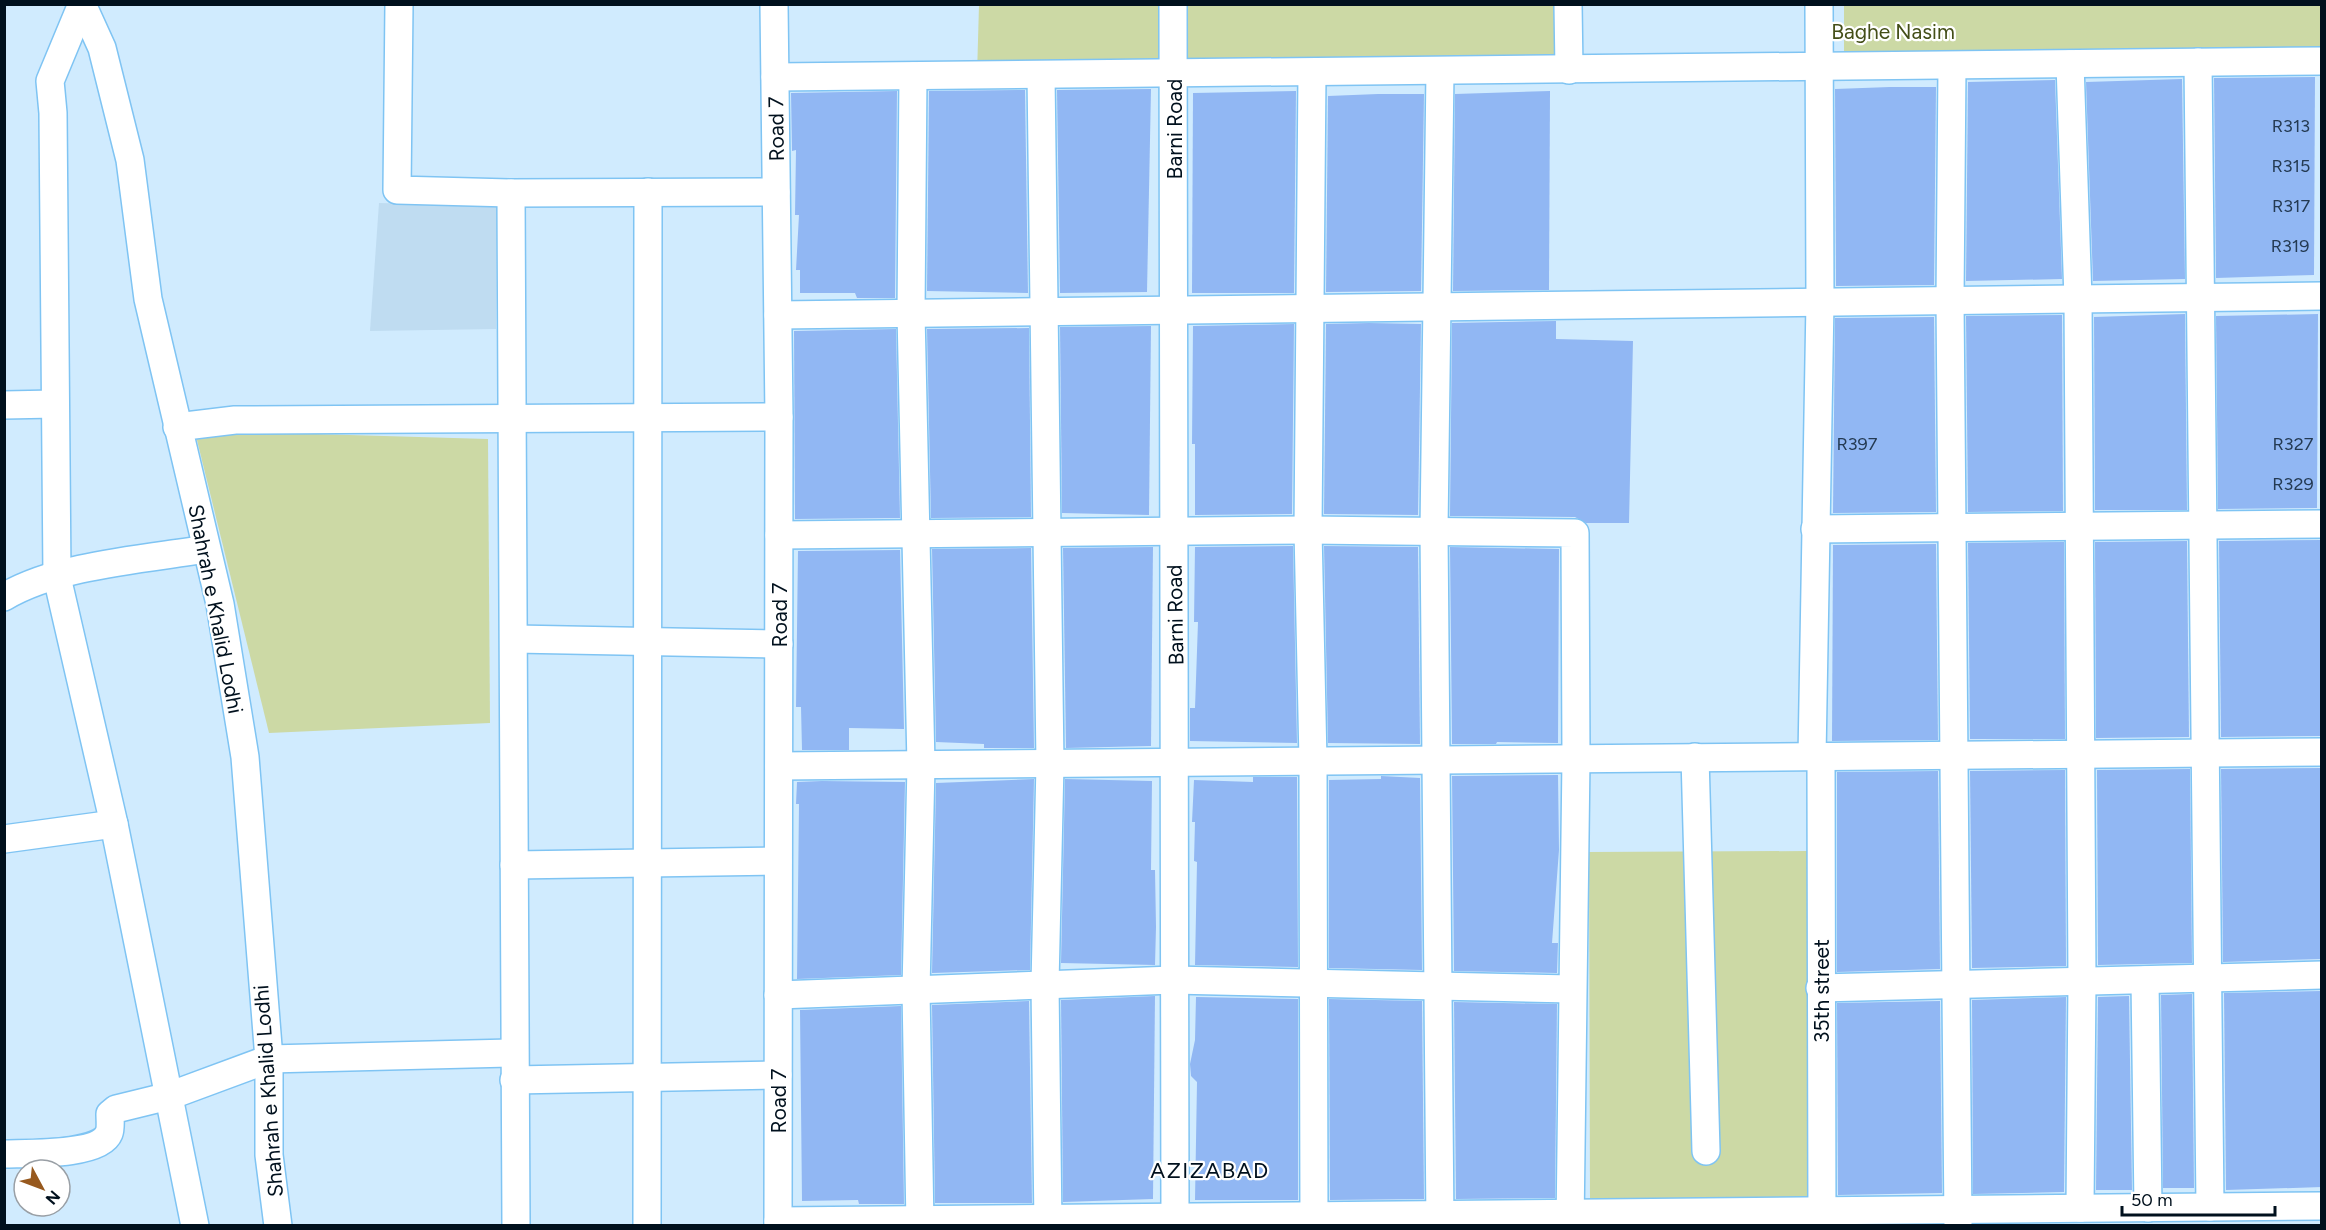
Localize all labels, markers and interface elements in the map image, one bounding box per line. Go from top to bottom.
park label: Baghe Nasim [1831,19,1955,44]
street label: Barni Road [1162,79,1187,179]
street label: Road 7 [763,96,789,162]
house number: R313 [2272,115,2310,137]
house number: R315 [2272,155,2310,177]
house number: R317 [2272,195,2310,217]
house number: R319 [2271,235,2309,257]
house number: R397 [1837,433,1878,455]
house number: R327 [2273,433,2314,455]
house number: R329 [2272,473,2314,495]
street label: Shahrah e Khalid Lodhi [183,502,249,716]
street label: Barni Road [1162,564,1188,666]
street label: Road 7 [767,583,792,647]
street label: 35th street [1809,939,1834,1043]
street label: Shahrah e Khalid Lodhi [248,984,288,1198]
street label: Road 7 [766,1069,791,1133]
district label: AZIZABAD [1150,1157,1270,1184]
north arrow [12,1158,72,1218]
scale bar [2122,1179,2275,1217]
text: N [42,1187,64,1208]
text: 50 m [2131,1189,2173,1211]

